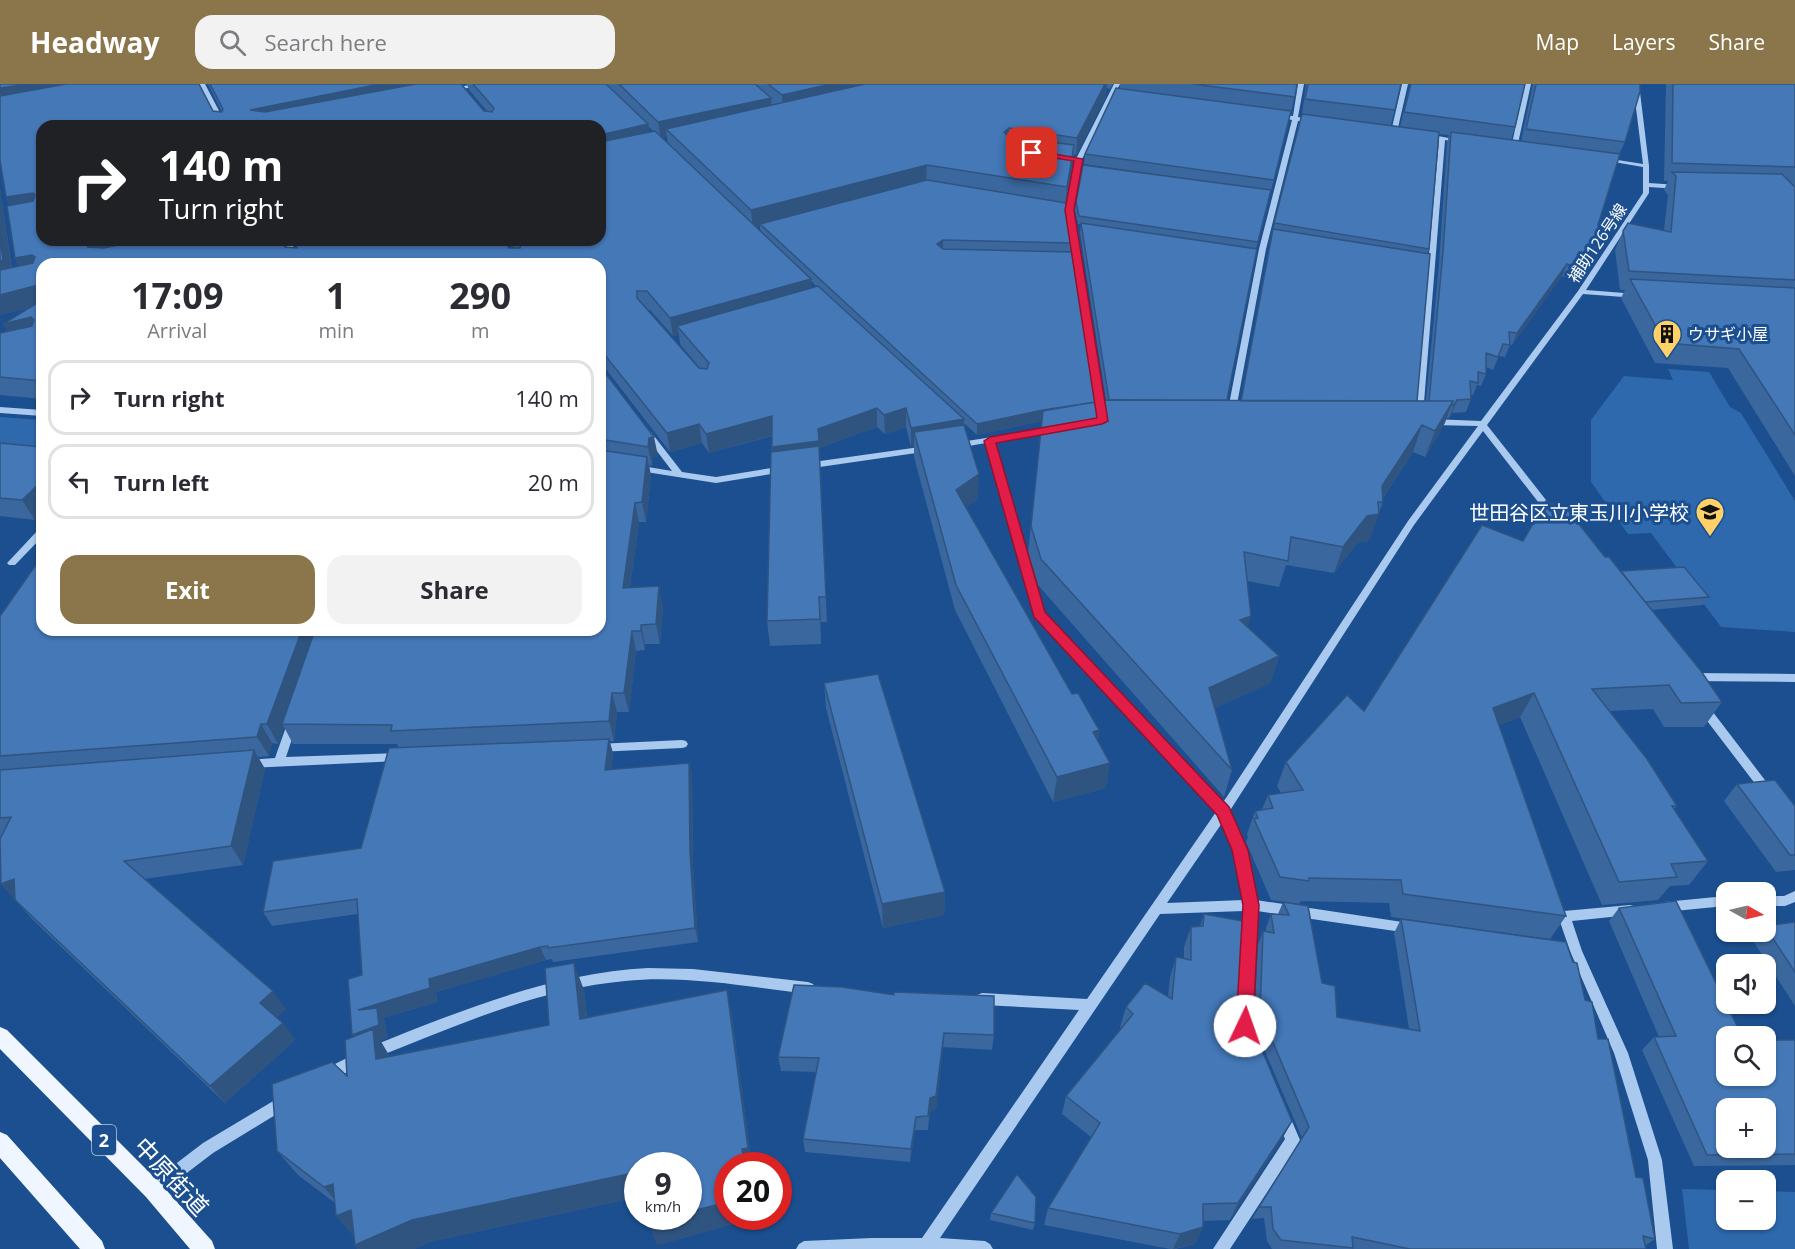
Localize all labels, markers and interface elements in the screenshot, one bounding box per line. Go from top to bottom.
search box [195,15,615,69]
text: Headway [30,23,159,61]
icon: search [216,26,249,59]
text: Search here [264,27,387,57]
text: Map [1536,28,1579,56]
text: Layers [1612,28,1676,56]
text: Share [1709,28,1765,56]
pin [1006,127,1057,178]
text: 140 m [159,136,283,193]
icon: arrive [1015,136,1048,169]
icon: right [60,144,138,222]
text: Turn right [159,190,284,227]
street label: 補助126号線 [1562,199,1632,287]
text: 17:09 [131,271,224,320]
text: 1 [326,271,347,320]
text: 290 [449,271,511,320]
text: Arrival [147,317,207,344]
text: min [318,317,354,344]
text: m [471,317,489,344]
building icon: ウサギ小屋 [1651,318,1683,360]
place label: ウサギ小屋 [1688,323,1768,345]
icon: right [63,381,96,414]
text: Turn right [114,383,225,413]
text: 140 m [515,383,579,413]
icon: left [63,465,96,498]
text: Turn left [114,467,209,497]
text: 20 m [528,467,579,497]
school or university icon: 世田谷区立東玉川小学校 [1694,496,1726,538]
place label: 世田谷区立東玉川小学校 [1469,499,1689,526]
button: Exit [60,555,315,624]
button: Share [327,555,582,624]
north arrow [1716,882,1776,942]
map controls [1716,882,1776,1230]
button: sound [1716,954,1776,1014]
position arrow [1213,994,1277,1058]
button: search [1716,1026,1776,1086]
button: + [1716,1098,1776,1158]
road number: 2 [92,1125,116,1155]
street label: 中原街道 [127,1130,217,1222]
speed limit sign: 20 [714,1152,792,1230]
text: 9 [654,1163,672,1204]
button: − [1716,1170,1776,1230]
text: km/h [645,1196,681,1216]

